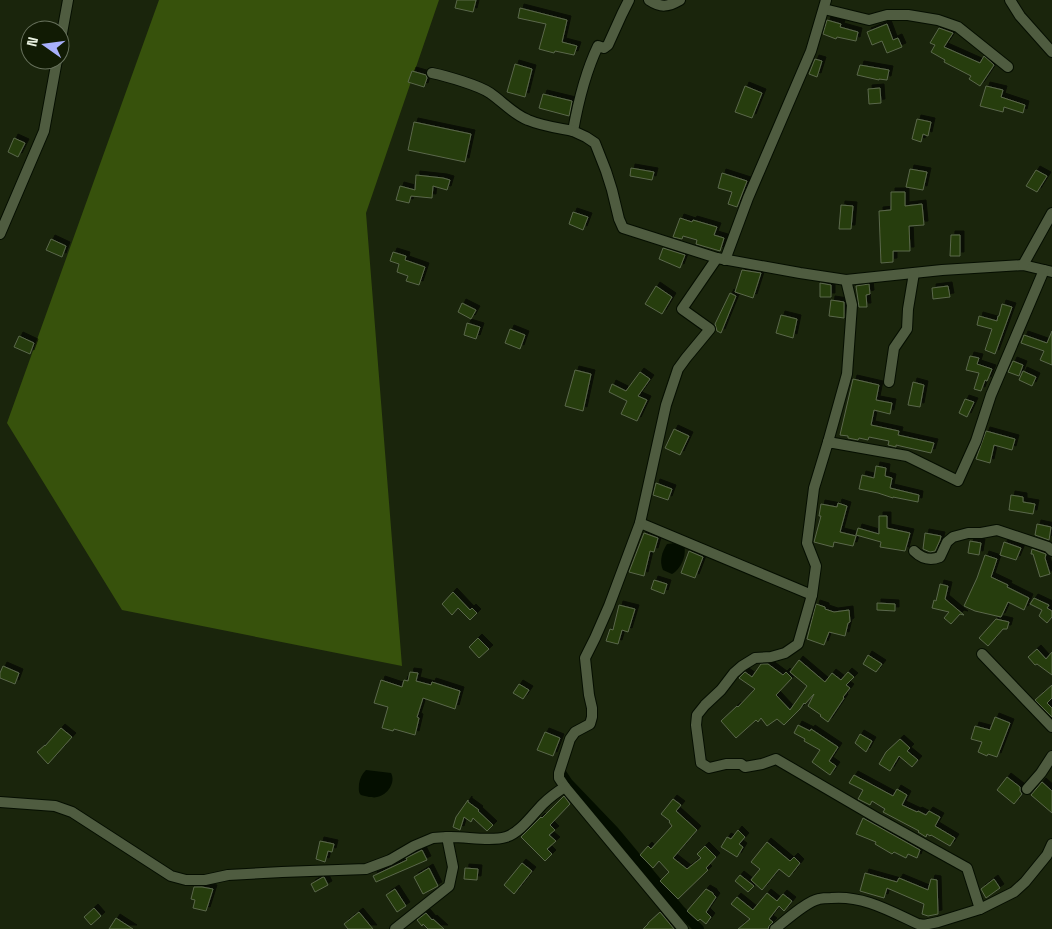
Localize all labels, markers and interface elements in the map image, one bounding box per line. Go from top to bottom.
north arrow [20,20,70,70]
text: N [23,35,42,49]

